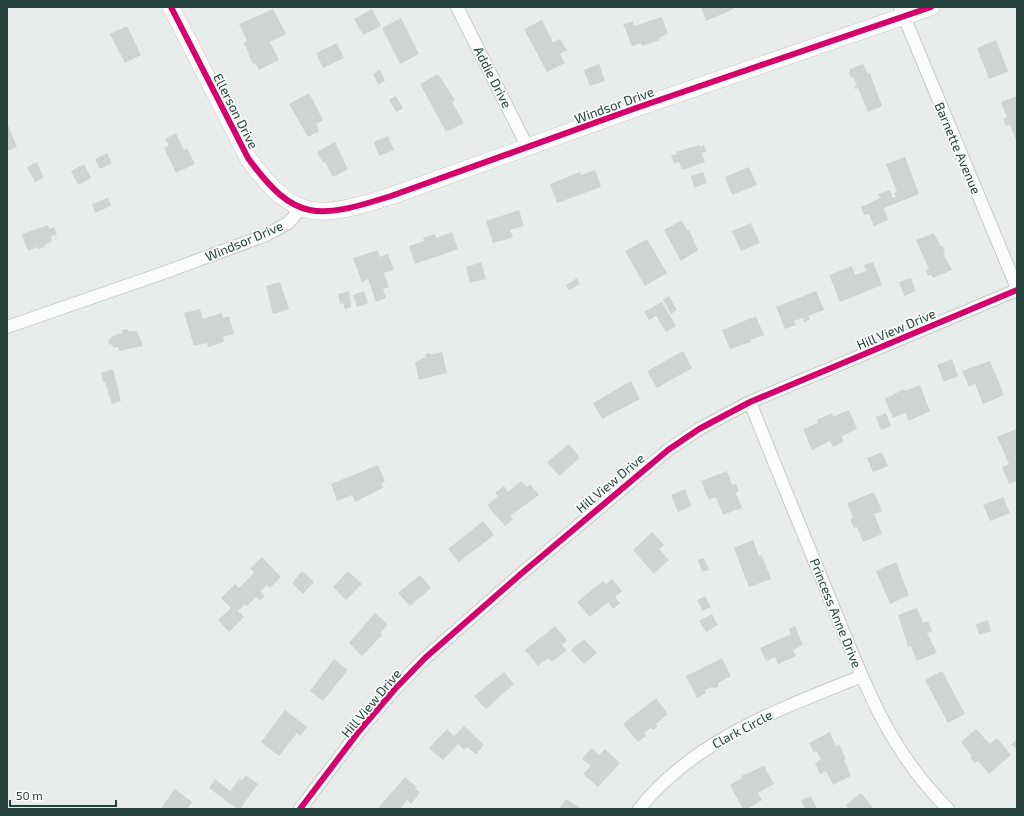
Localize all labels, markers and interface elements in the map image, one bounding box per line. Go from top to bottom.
street label: Addie Drive [471,44,515,110]
street label: Ellerson Drive [210,71,262,151]
street label: Windsor Drive [572,83,656,127]
street label: Barnette Avenue [931,100,985,196]
street label: Windsor Drive [203,217,285,265]
street label: Hill View Drive [854,305,938,353]
street label: Hill View Drive [573,450,647,516]
street label: Princess Anne Drive [807,556,865,670]
street label: Hill View Drive [338,666,404,740]
street label: Clark Circle [709,706,775,752]
scale bar [10,782,116,808]
text: 50 m [16,788,43,802]

